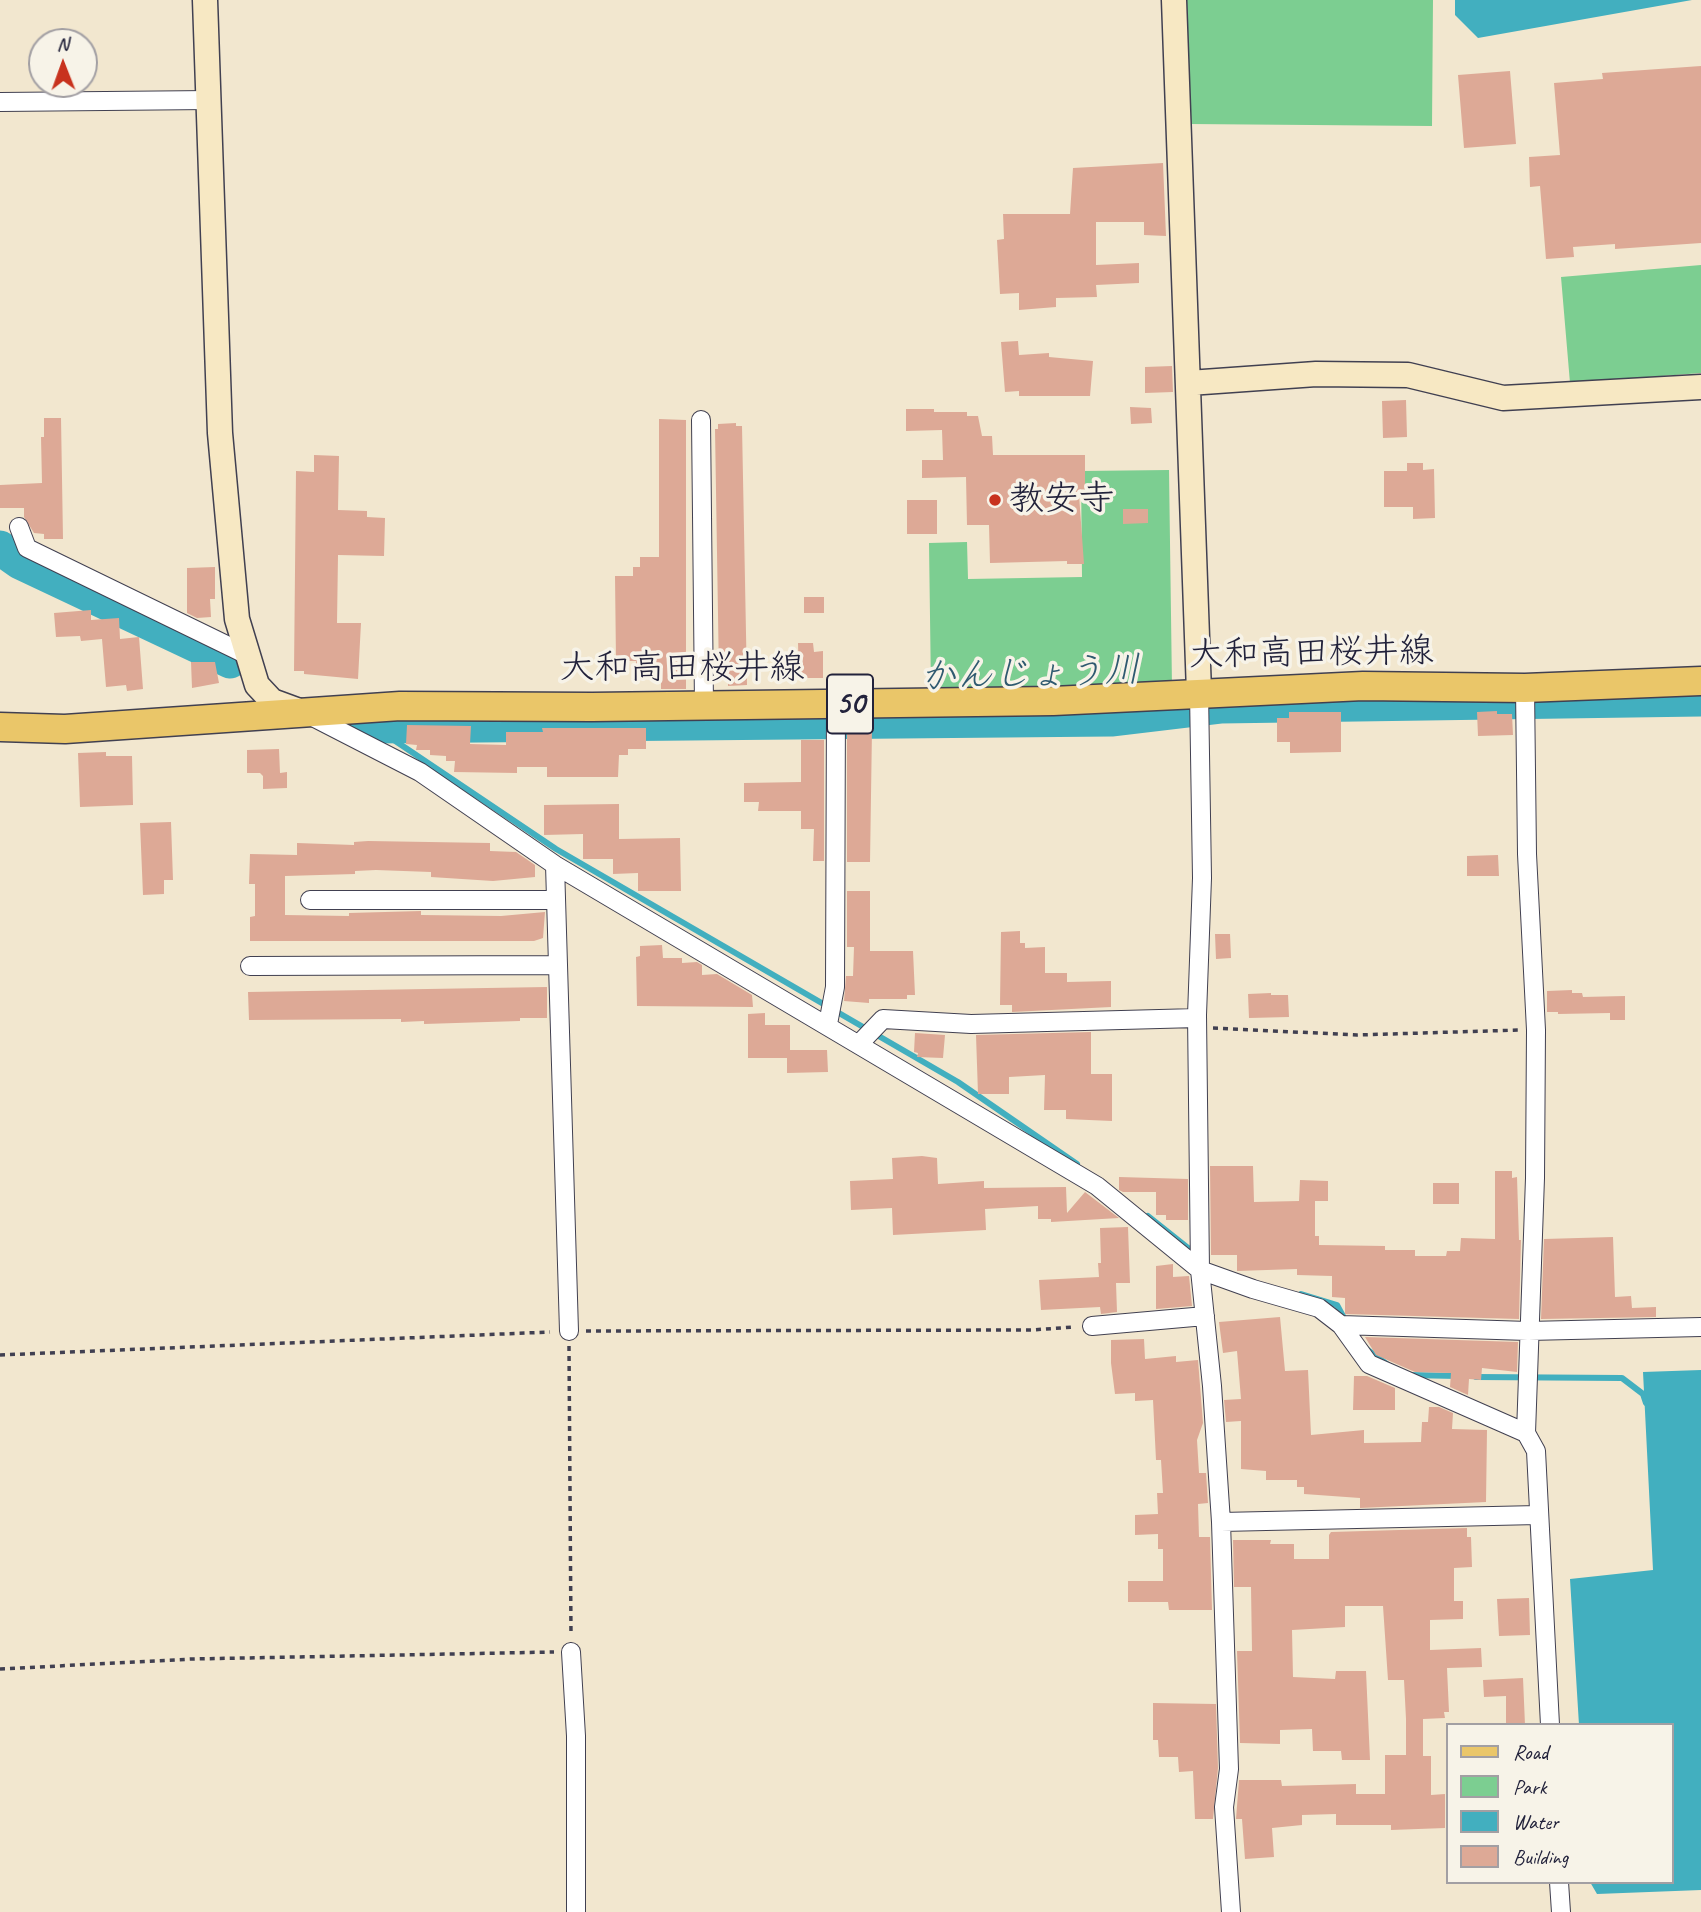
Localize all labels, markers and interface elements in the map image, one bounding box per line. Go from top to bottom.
north arrow [28,28,98,98]
text: N [57,32,69,56]
place label: 教安寺 [1009,479,1114,521]
marker: 教安寺 [987,492,1003,508]
street label: 大和高田桜井線 [1188,631,1434,677]
street label: 大和高田桜井線 [560,648,804,690]
water label: かんじょう川 [918,649,1142,701]
road number: 50 [827,674,873,734]
legend [1446,1723,1673,1884]
text: Road [1513,1739,1548,1765]
text: Park [1513,1774,1546,1800]
text: Water [1513,1809,1559,1835]
text: Building [1513,1844,1568,1870]

